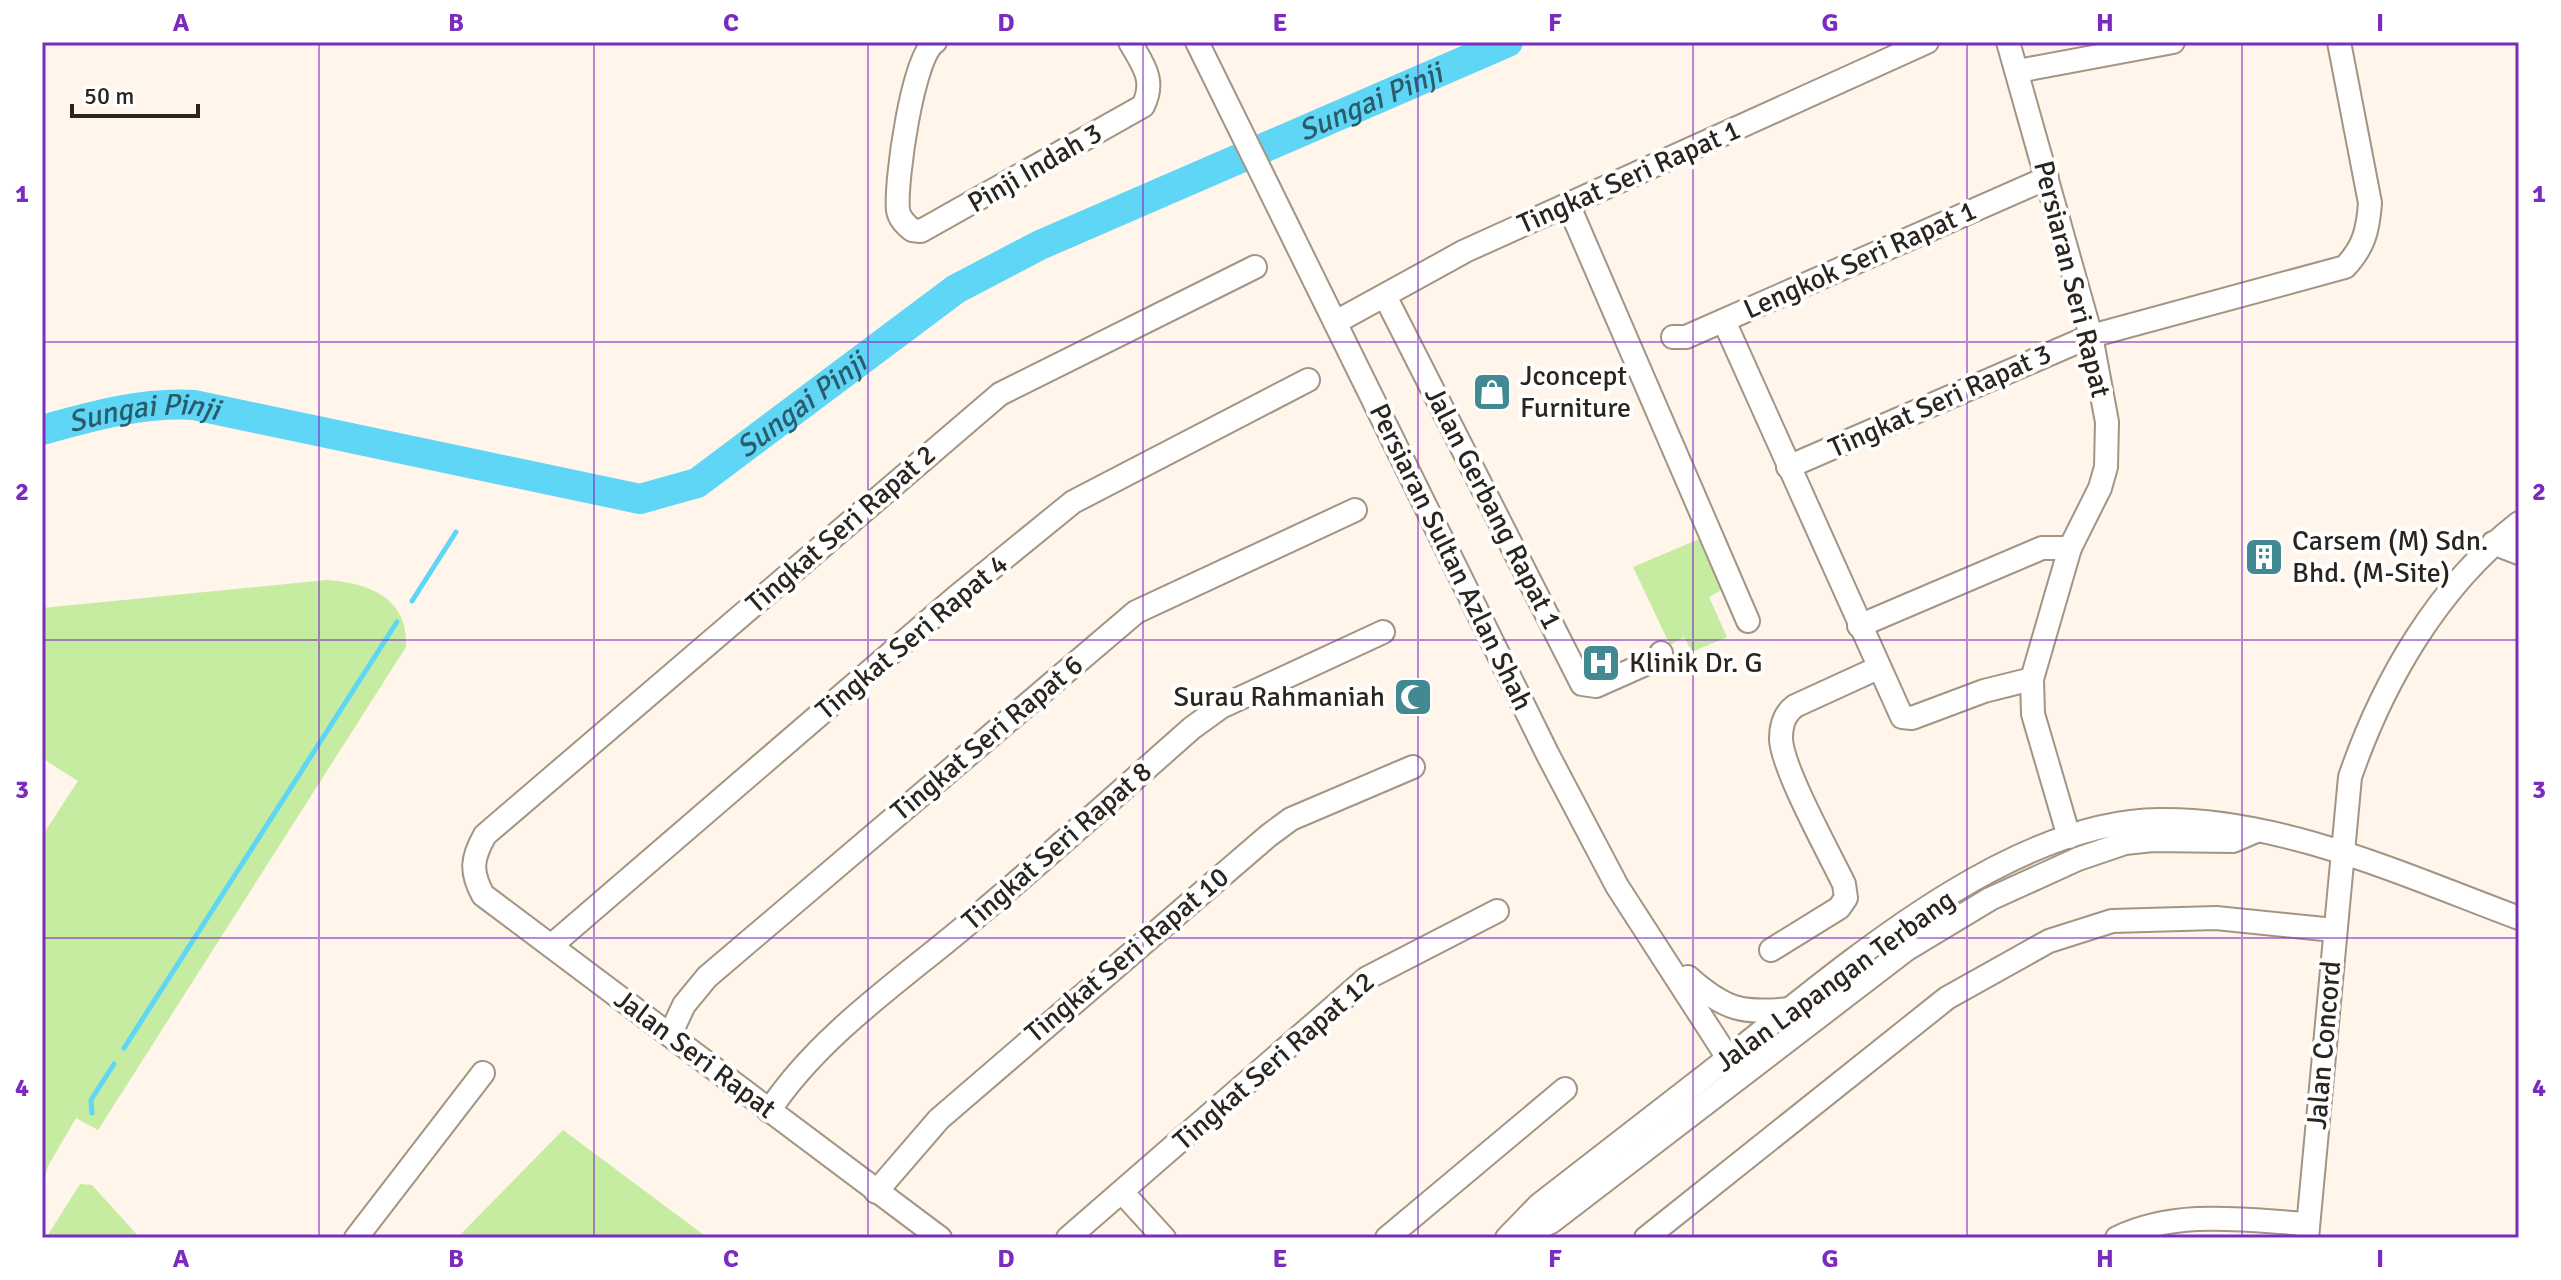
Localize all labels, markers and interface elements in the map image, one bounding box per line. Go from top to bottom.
text: A [173,7,190,39]
text: B [448,7,464,39]
text: C [723,7,739,39]
text: D [997,7,1015,39]
text: E [1273,7,1287,39]
text: F [1548,7,1562,39]
text: G [1821,7,1839,39]
text: H [2096,7,2114,39]
text: I [2376,7,2384,39]
water label: Sungai Pinji [1292,53,1450,149]
scale bar [72,68,198,118]
text: 50 m [84,81,134,111]
street label: Tingkat Seri Rapat 1 [1512,113,1746,241]
street label: Pinji Indah 3 [962,116,1108,220]
street label: Persiaran Seri Rapat [2026,157,2118,401]
text: 1 [15,178,29,210]
text: 1 [2532,178,2546,210]
street label: Lengkok Seri Rapat 1 [1738,193,1982,327]
street label: Tingkat Seri Rapat 3 [1823,337,2057,465]
water label: Sungai Pinji [729,342,876,466]
place label: Jconcept Furniture [1520,359,1631,425]
shop icon: Jconcept Furniture [1471,371,1513,413]
street label: Jalan Gerbang Rapat 1 [1417,381,1569,635]
water label: Sungai Pinji [64,385,226,441]
street label: Persiaran Sultan Azlan Shah [1362,398,1540,716]
street label: Tingkat Seri Rapat 2 [739,437,943,621]
text: 2 [15,476,29,508]
text: 2 [2532,476,2546,508]
place label: Carsem (M) Sdn. Bhd. (M-Site) [2292,524,2488,590]
building icon: Carsem (M) Sdn. Bhd. (M-Site) [2243,536,2285,578]
street label: Tingkat Seri Rapat 4 [809,547,1015,727]
hospital icon: Klinik Dr. G [1580,642,1622,684]
place label: Klinik Dr. G [1629,646,1763,680]
street label: Tingkat Seri Rapat 6 [884,648,1090,828]
mosque icon: Surau Rahmaniah [1392,676,1434,718]
place label: Surau Rahmaniah [1173,680,1385,714]
street label: Tingkat Seri Rapat 8 [955,754,1159,938]
text: 3 [15,774,29,806]
text: 3 [2532,774,2546,806]
street label: Tingkat Seri Rapat 10 [1018,860,1236,1050]
street label: Jalan Lapangan Terbang [1709,883,1961,1079]
street label: Jalan Concord [2300,959,2348,1131]
street label: Tingkat Seri Rapat 12 [1167,964,1381,1158]
street label: Jalan Seri Rapat [608,982,783,1126]
text: 4 [15,1072,29,1104]
text: 4 [2532,1072,2546,1104]
text: A [173,1243,190,1275]
text: B [448,1243,464,1275]
text: C [723,1243,739,1275]
text: D [997,1243,1015,1275]
text: E [1273,1243,1287,1275]
text: F [1548,1243,1562,1275]
text: G [1821,1243,1839,1275]
text: H [2096,1243,2114,1275]
text: I [2376,1243,2384,1275]

